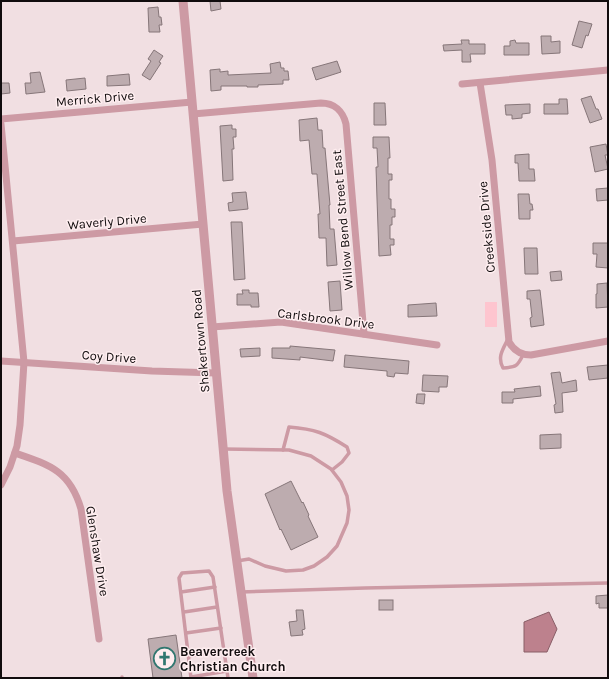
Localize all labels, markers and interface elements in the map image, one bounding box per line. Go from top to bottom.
street label: Merrick Drive [55,88,135,109]
street label: Willow Bend Street East [329,149,356,291]
street label: Creekside Drive [475,180,498,273]
street label: Waverly Drive [67,211,148,232]
street label: Shakertown Road [189,289,212,393]
street label: Carlsbrook Drive [277,305,376,332]
street label: Coy Drive [81,347,137,366]
street label: Glenshaw Drive [83,505,112,598]
place label: Beavercreek Christian Church [180,644,286,674]
church icon: Beavercreek Christian Church [152,645,178,671]

